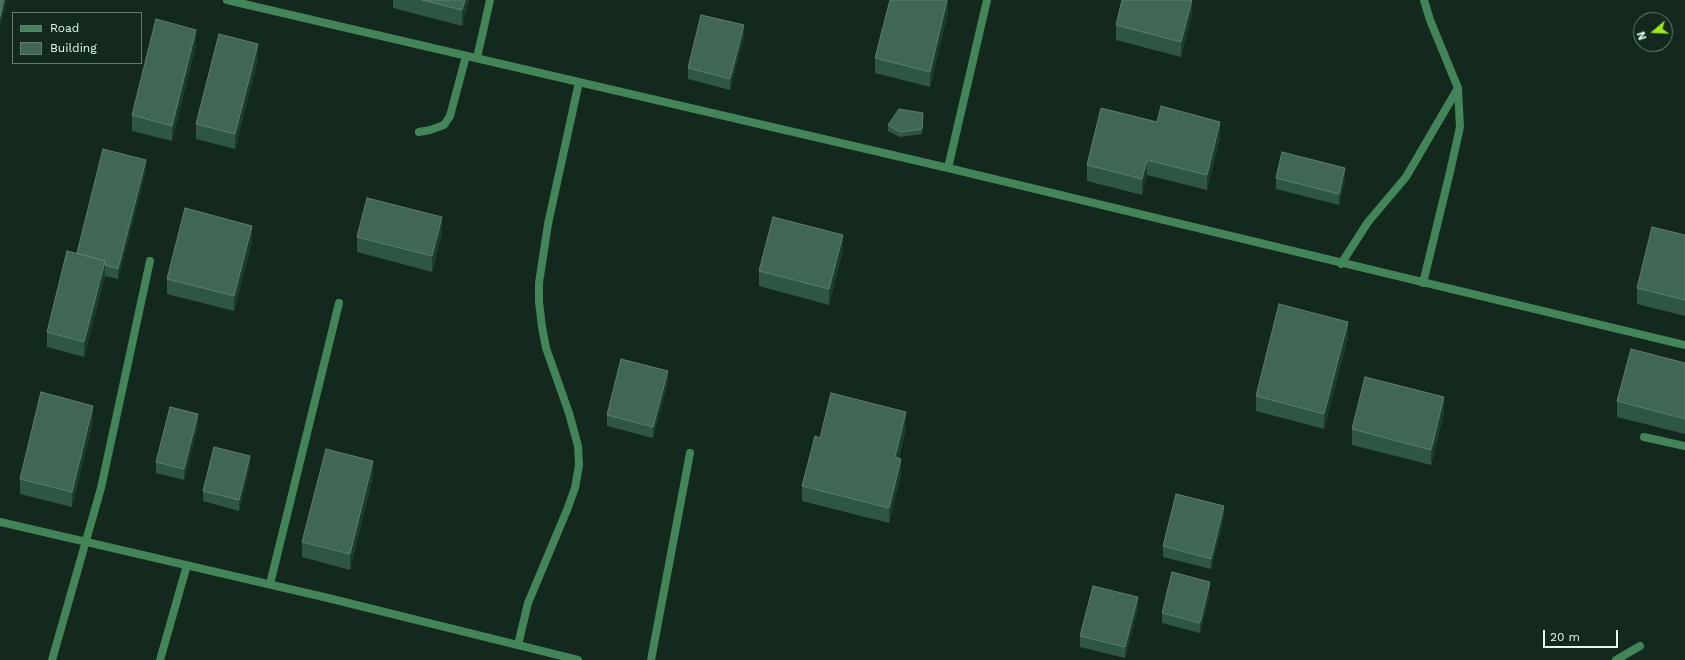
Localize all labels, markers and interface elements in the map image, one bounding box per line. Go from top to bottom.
legend [12,12,142,64]
north arrow [1633,12,1673,52]
text: Road [50,21,79,35]
text: N [1635,30,1650,42]
text: Building [50,41,97,55]
scale bar [1545,622,1620,648]
text: 20 m [1550,630,1580,644]

